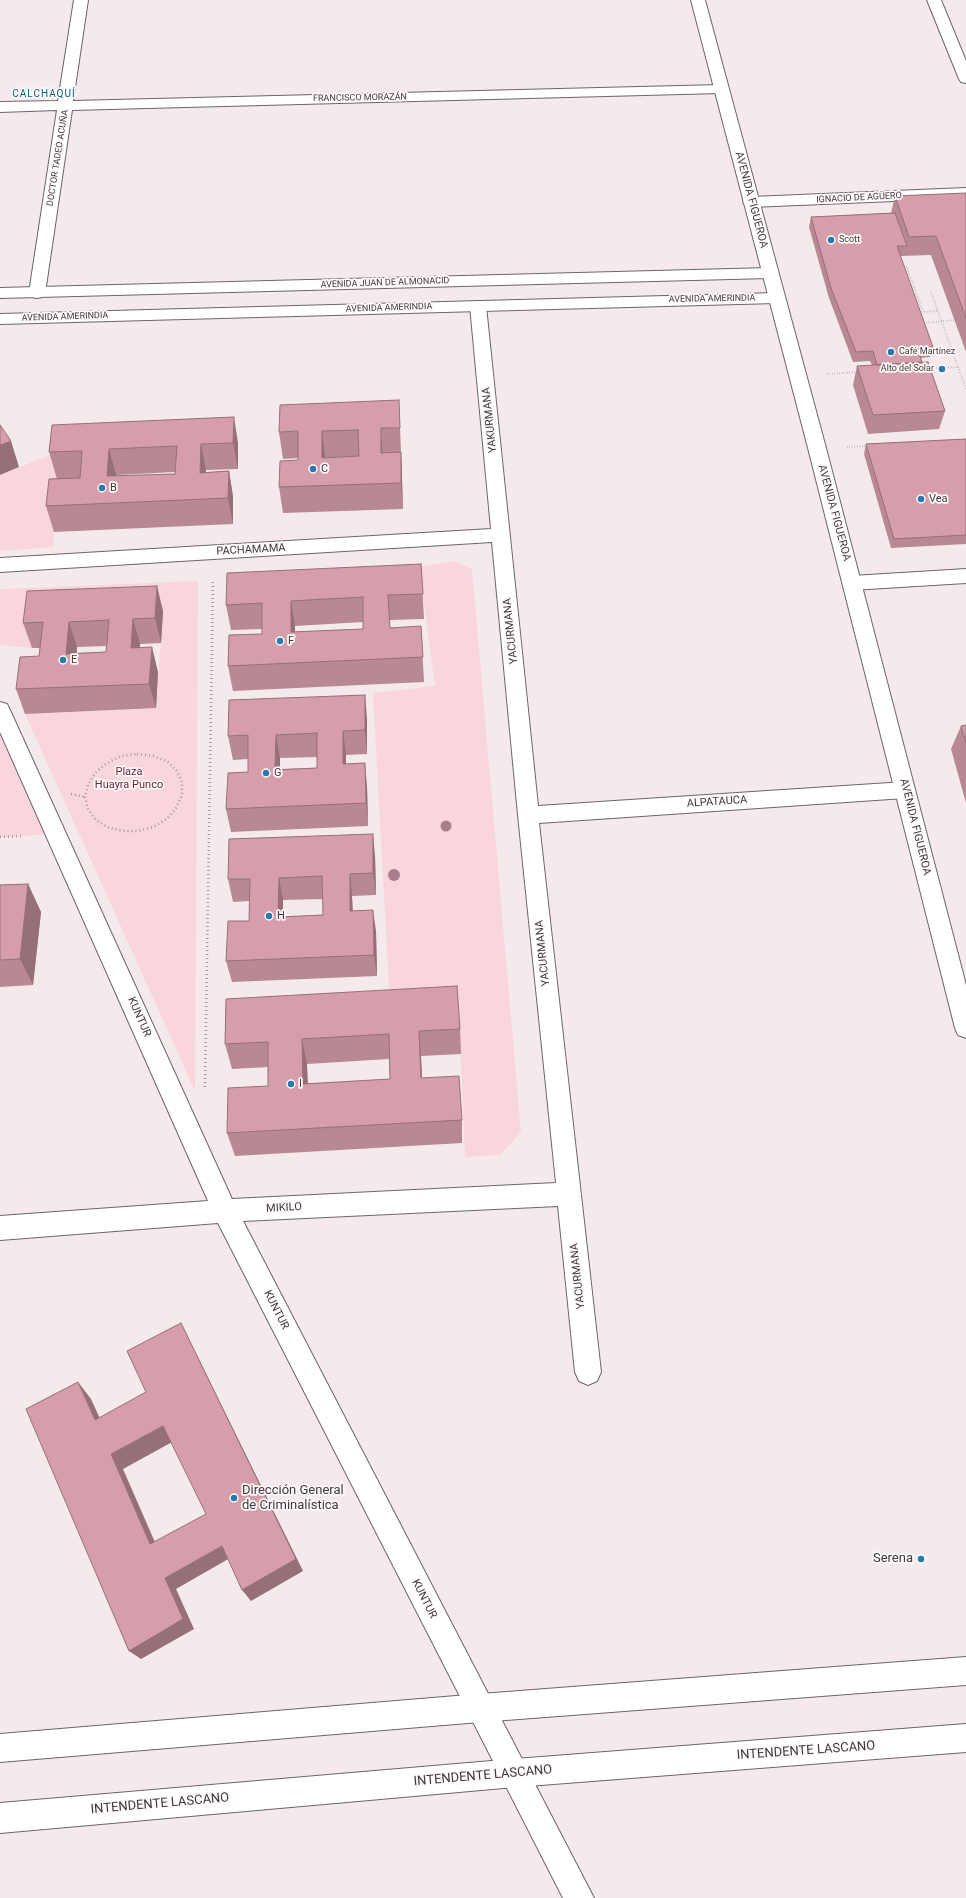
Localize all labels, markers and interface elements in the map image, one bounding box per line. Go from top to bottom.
district label: CALCHAQUÍ [12,88,76,100]
street label: FRANCISCO MORAZÁN [313,92,407,104]
street label: DOCTOR TADEO ACUÑA [45,109,71,207]
street label: AVENIDA FIGUEROA [732,150,770,250]
street label: IGNACIO DE AGÜERO [816,190,902,206]
marker: Scott [826,235,836,245]
place label: Scott [839,235,860,245]
street label: AVENIDA JUAN DE ALMONACID [320,275,450,291]
street label: AVENIDA AMERINDIA [669,293,755,305]
street label: AVENIDA AMERINDIA [345,301,433,315]
street label: AVENIDA AMERINDIA [21,310,109,324]
marker: Café Martínez [886,347,896,357]
place label: Café Martínez [899,347,955,357]
place label: Alto del Solar [881,364,934,374]
marker: Alto del Solar [937,364,947,374]
street label: YAKURMANA [480,386,500,454]
place label: C [321,462,328,476]
street label: AVENIDA FIGUEROA [815,463,853,563]
marker: C [308,464,318,474]
place label: B [110,481,117,495]
marker: B [97,483,107,493]
place label: Vea [929,492,948,506]
marker: Vea [916,494,926,504]
street label: PACHAMAMA [216,542,286,558]
street label: YACURMANA [501,597,521,665]
place label: F [288,634,294,648]
marker: F [275,636,285,646]
place label: E [71,653,77,667]
marker: E [58,655,68,665]
park label: Plaza Huayra Punco [95,765,163,791]
place label: G [274,766,281,780]
marker: G [261,768,271,778]
street label: AVENIDA FIGUEROA [897,777,933,877]
street label: ALPATAUCA [686,793,748,811]
place label: H [277,909,285,923]
marker: H [264,911,274,921]
street label: YACURMANA [533,919,553,987]
street label: KUNTUR [124,995,154,1039]
place label: I [299,1077,302,1091]
marker: I [286,1079,296,1089]
street label: MIKILO [266,1200,302,1216]
street label: YACURMANA [568,1242,588,1310]
street label: KUNTUR [261,1288,291,1332]
place label: Dirección General de Criminalística [242,1483,344,1514]
marker: Dirección General de Criminalística [229,1493,239,1503]
place label: Serena [873,1551,913,1567]
marker: Serena [916,1554,926,1564]
street label: KUNTUR [409,1577,439,1621]
street label: INTENDENTE LASCANO [736,1738,876,1764]
street label: INTENDENTE LASCANO [413,1762,553,1790]
street label: INTENDENTE LASCANO [90,1790,230,1818]

